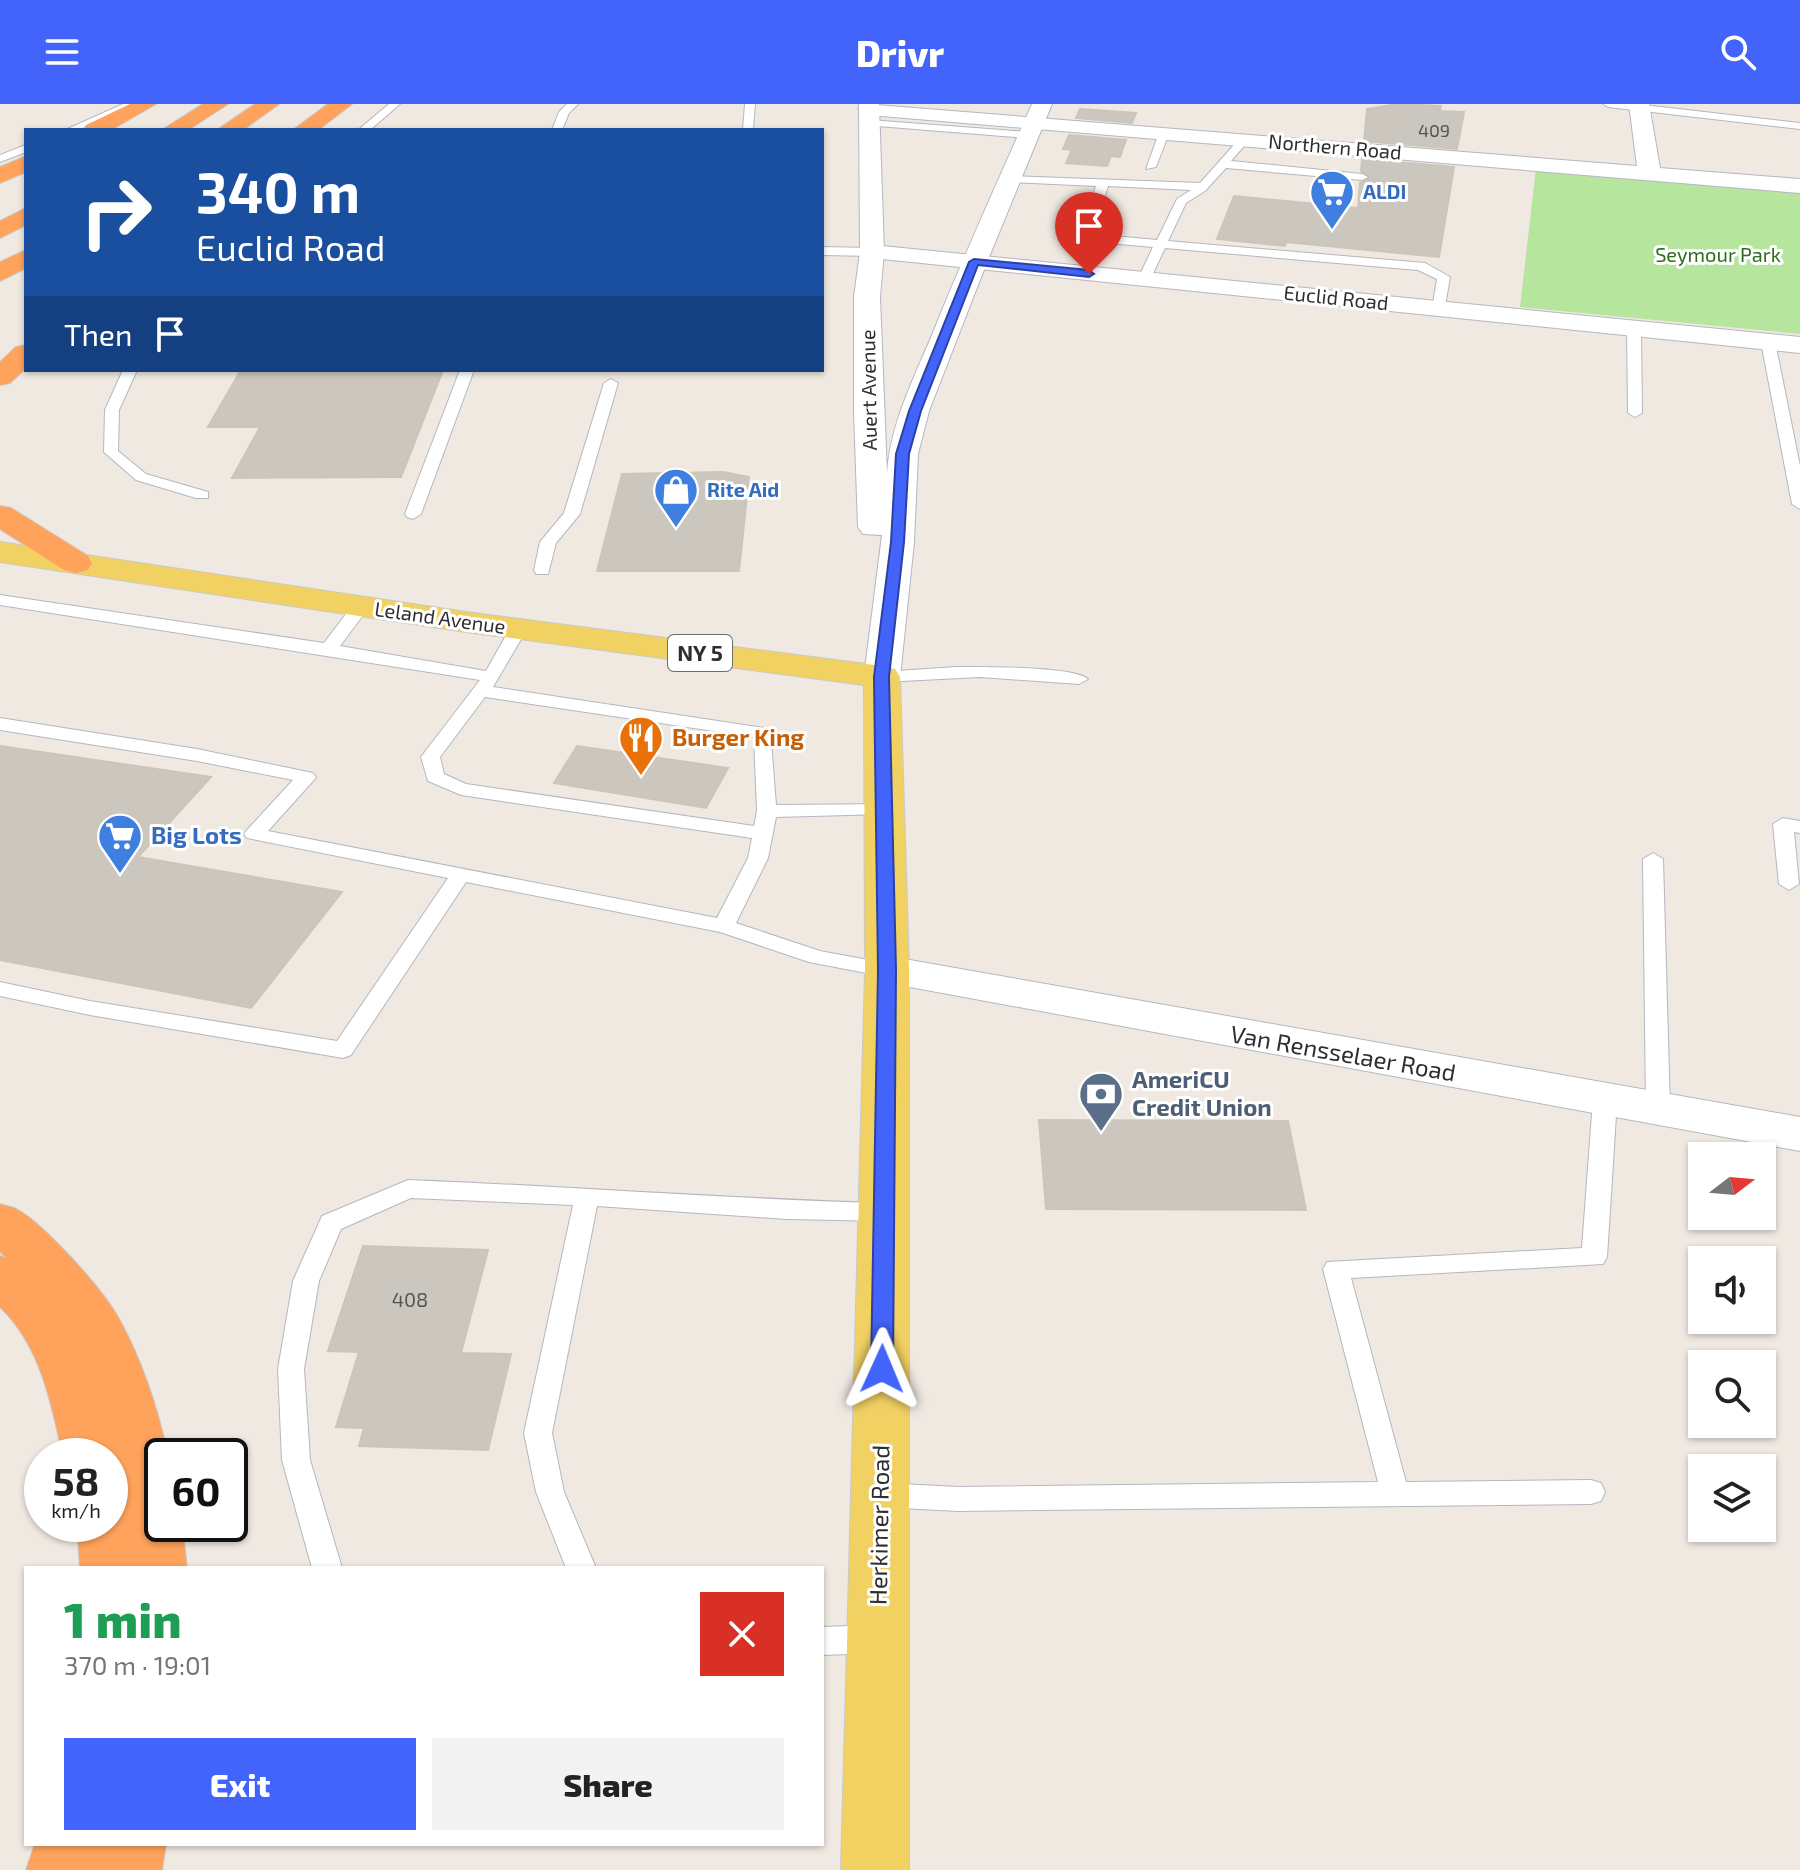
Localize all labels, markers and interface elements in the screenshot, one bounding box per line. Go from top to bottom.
icon: menu [40,30,84,74]
icon: search [1716,30,1760,74]
text: Drivr [856,31,944,74]
house number: 409 [1418,119,1450,141]
street label: Northern Road [1267,128,1403,164]
text: 340 m [196,157,360,224]
icon: right [64,160,168,264]
supermarket icon: ALDI [1308,168,1356,231]
place label: ALDI [1363,179,1406,203]
pin [1055,192,1123,274]
icon: arrive [1067,204,1111,248]
text: Euclid Road [196,225,385,268]
park label: Seymour Park [1655,242,1781,266]
street label: Euclid Road [1283,280,1390,314]
icon: arrive [148,312,192,356]
text: Then [64,316,132,352]
street label: Auert Avenue [855,329,881,451]
shop icon: Rite Aid [652,466,700,529]
place label: Rite Aid [707,477,779,501]
street label: Leland Avenue [373,596,507,638]
road number: NY 5 [668,635,732,671]
restaurant icon: Burger King [617,714,665,777]
place label: Burger King [672,722,804,751]
supermarket icon: Big Lots [96,812,144,875]
place label: Big Lots [151,820,242,849]
street label: Van Rensselaer Road [1228,1018,1458,1087]
place label: AmeriCU Credit Union [1132,1064,1272,1121]
bank icon: AmeriCU Credit Union [1077,1070,1125,1133]
north arrow [1688,1142,1776,1230]
map controls [1688,1142,1776,1542]
button: sound [1688,1246,1776,1334]
house number: 408 [392,1287,428,1311]
position arrow [840,1327,924,1411]
button: search [1688,1350,1776,1438]
speed limit sign: 60 [144,1438,248,1542]
street label: Herkimer Road [863,1445,894,1605]
button: layers [1688,1454,1776,1542]
text: 58 [52,1456,99,1504]
text: km/h [51,1498,101,1522]
text: 1 min [64,1590,182,1648]
button: close [700,1592,784,1676]
text: 370 m · 19:01 [64,1649,211,1680]
button: Exit [64,1738,416,1830]
button: Share [432,1738,784,1830]

